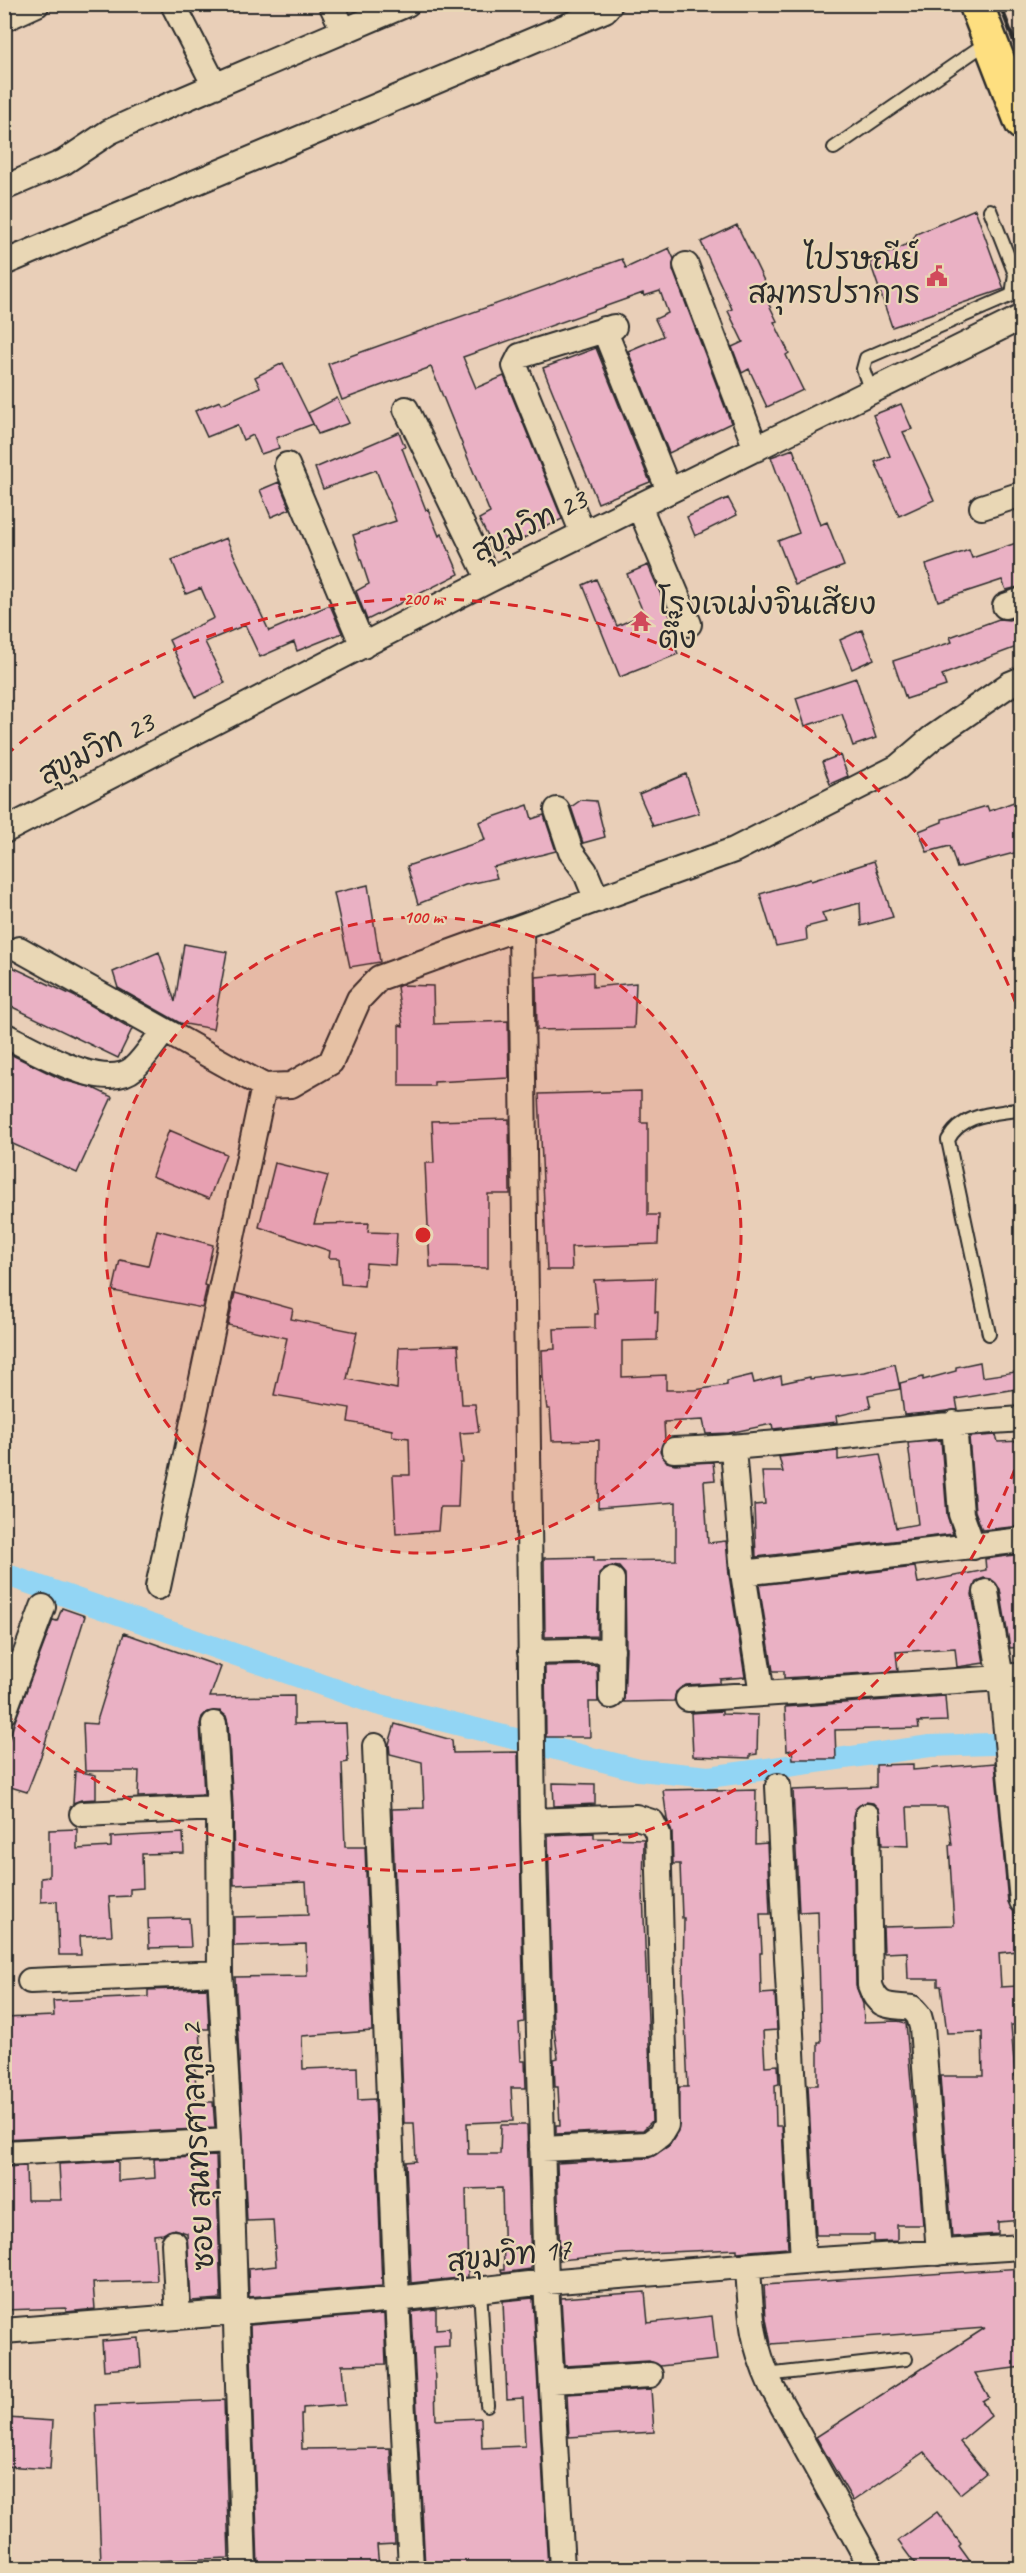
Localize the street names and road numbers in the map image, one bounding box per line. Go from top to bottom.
street label: สุขุมวิท 23 [465,479,597,573]
street label: สุขุมวิท 23 [32,702,164,796]
street label: ซอย สุนทรศาลทูล 2 [171,2020,225,2272]
street label: สุขุมวิท 17 [445,2229,575,2283]

